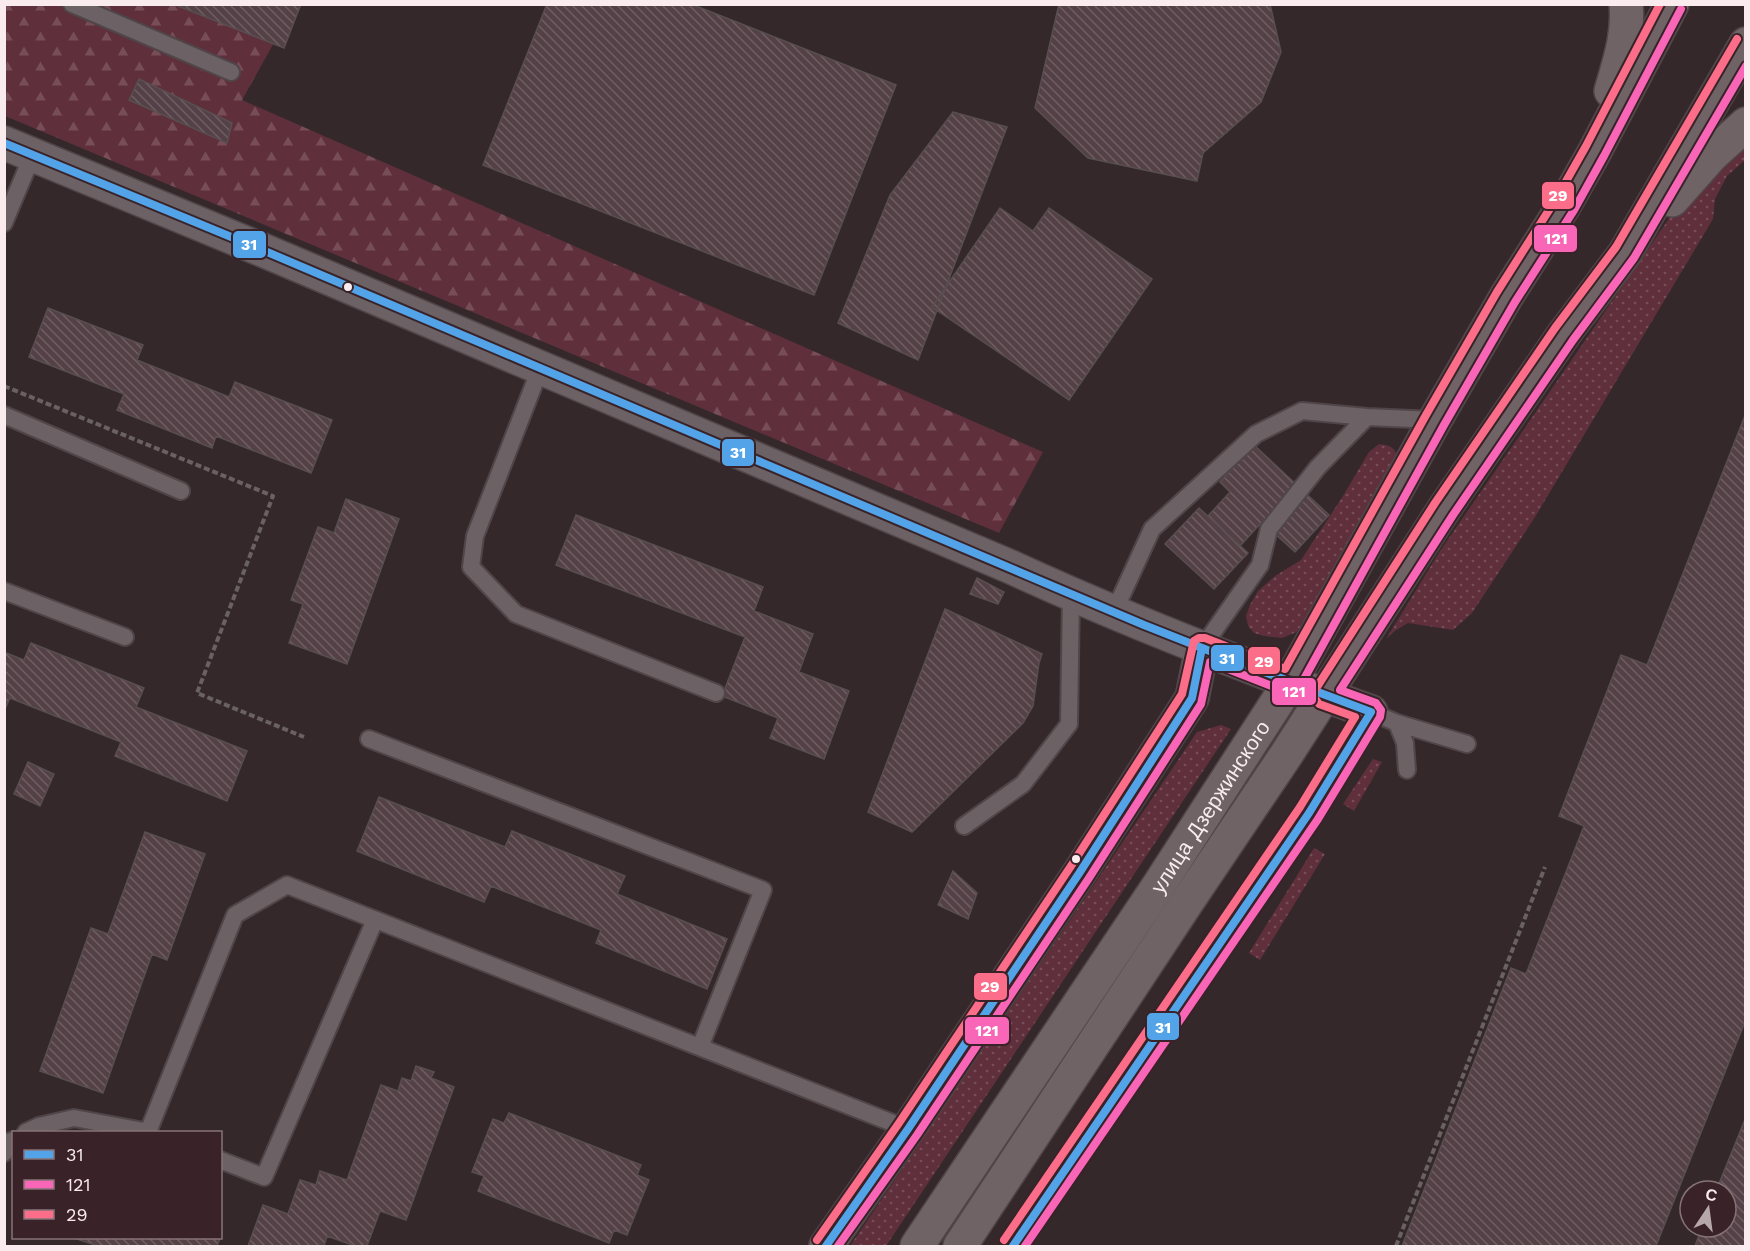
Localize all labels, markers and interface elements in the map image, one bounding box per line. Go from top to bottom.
line badge: 29 [1541,181,1575,210]
text: 29 [1548,186,1568,205]
line badge: 121 [1533,224,1578,253]
text: 121 [1544,229,1568,248]
line badge: 31 [232,230,267,259]
text: 31 [241,235,257,254]
unlabelled marker [342,281,354,293]
line badge: 31 [721,438,755,467]
text: 31 [730,443,746,462]
line badge: 31 [1210,644,1245,672]
line badge: 29 [1247,646,1281,675]
text: 31 [1219,649,1235,668]
text: 29 [1254,652,1274,671]
line badge: 121 [1271,677,1317,706]
text: 121 [1282,682,1306,701]
street label: улица Дзержинского [1145,715,1275,898]
unlabelled marker [1070,853,1082,865]
line badge: 29 [973,972,1008,1001]
text: 29 [980,977,1000,996]
line badge: 31 [1146,1012,1180,1041]
line badge: 121 [964,1016,1010,1045]
text: 31 [1155,1018,1171,1037]
text: 121 [975,1021,999,1040]
legend [12,1131,222,1239]
text: 31 [66,1144,84,1165]
text: 121 [66,1174,91,1195]
north arrow [1678,1179,1738,1239]
text: С [1703,1184,1719,1206]
text: 29 [66,1204,88,1225]

